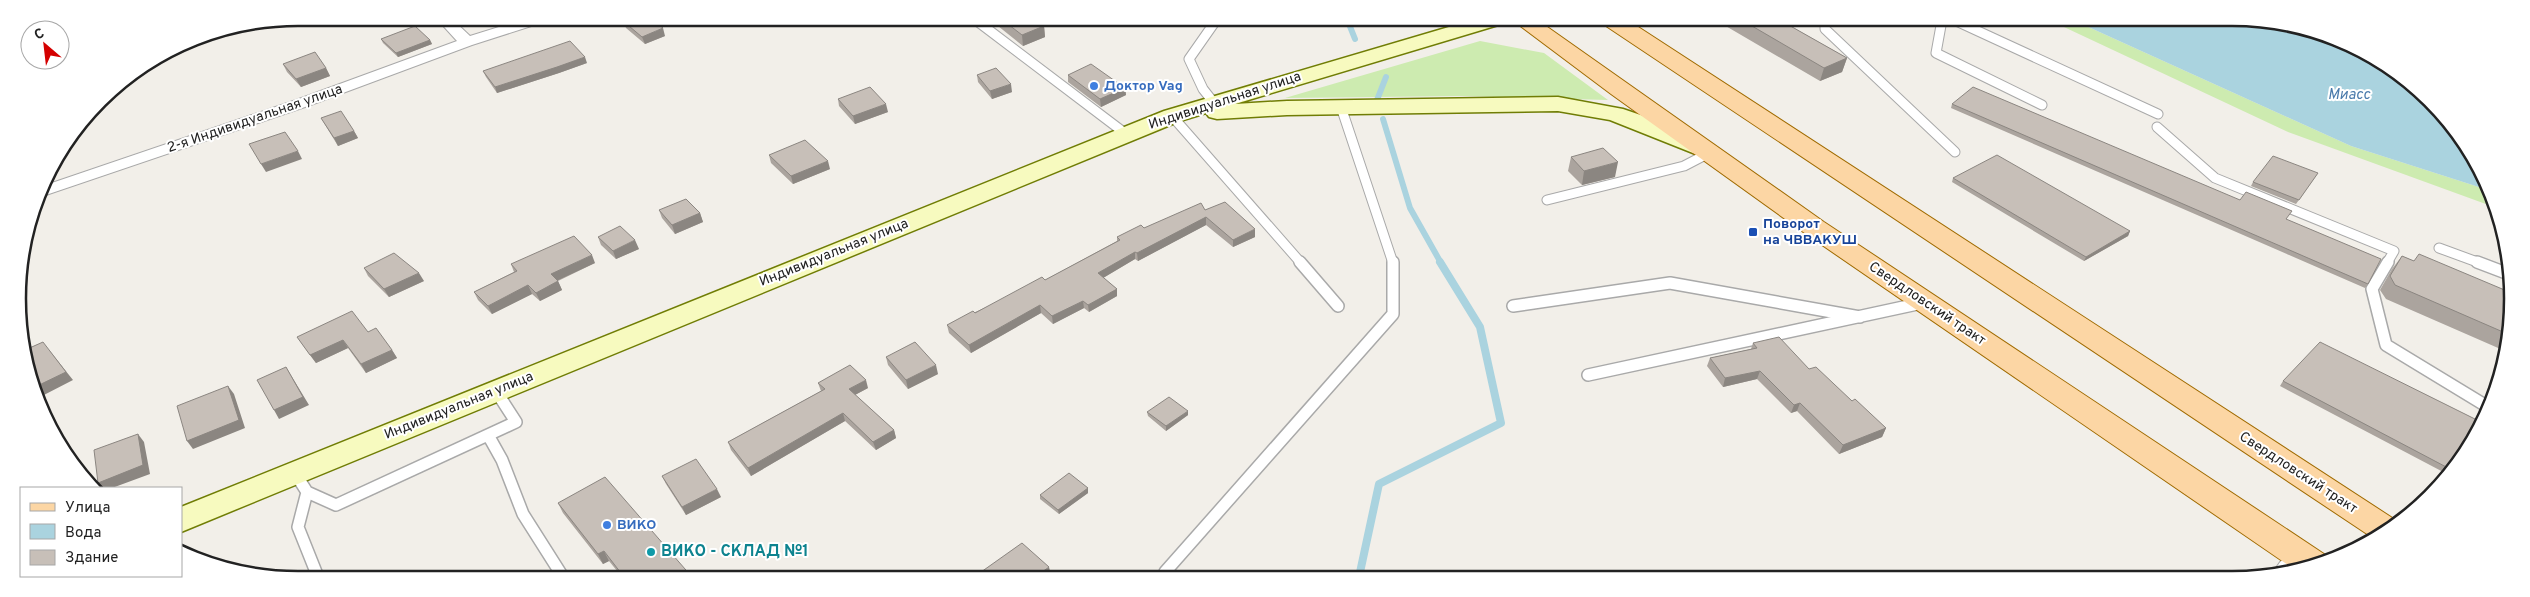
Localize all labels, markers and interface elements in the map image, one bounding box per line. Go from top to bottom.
north arrow [20,20,70,70]
text: С [32,25,48,44]
street label: Индивидуальная улица [1147,68,1303,134]
place label: Доктор Vag [1104,78,1183,95]
marker: Доктор Vag [1088,80,1100,92]
street label: 2-я Индивидуальная улица [165,81,345,157]
water label: Миасс [2328,86,2371,105]
street label: Индивидуальная улица [757,215,911,291]
place label: Поворот на ЧВВАКУШ [1763,216,1857,249]
marker: Поворот на ЧВВАКУШ [1747,226,1759,238]
street label: Свердловский тракт [1865,259,1989,349]
street label: Индивидуальная улица [382,368,536,444]
street label: Свердловский тракт [2236,428,2360,518]
legend [20,487,182,577]
text: Улица [65,499,110,518]
place label: ВИКО [617,517,656,534]
marker: ВИКО [601,519,613,531]
text: Вода [65,524,101,543]
place label: ВИКО - СКЛАД №1 [661,542,809,562]
marker: ВИКО - СКЛАД №1 [645,546,657,558]
text: Здание [65,549,118,568]

